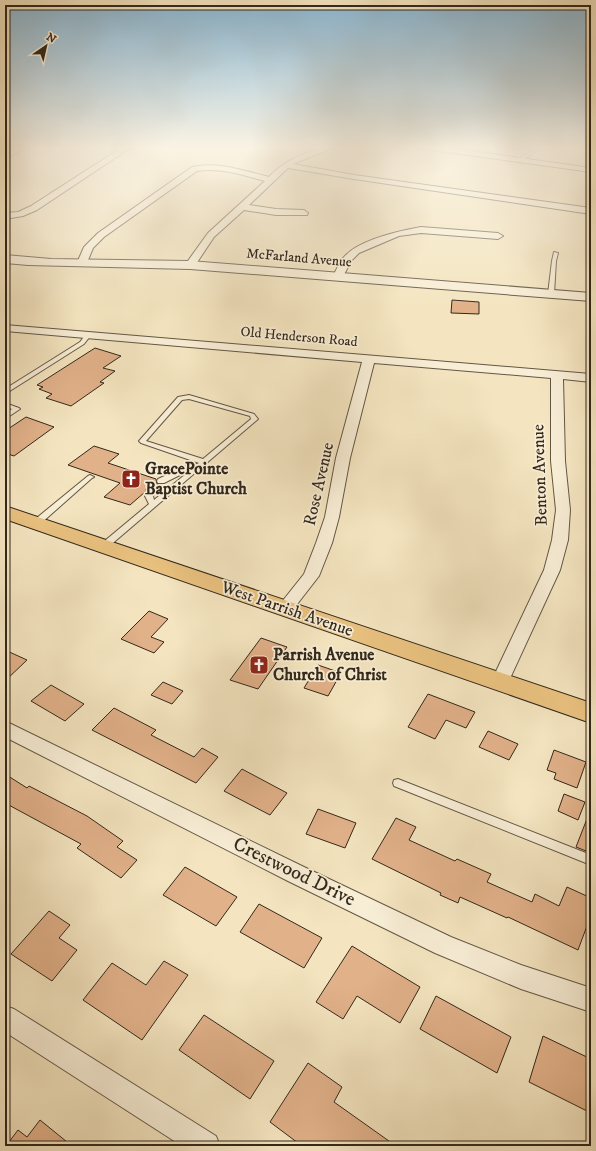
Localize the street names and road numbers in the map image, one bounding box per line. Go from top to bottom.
street label: McFarland Avenue [246,244,353,272]
street label: Old Henderson Road [240,323,358,351]
street label: Benton Avenue [527,424,553,526]
street label: Rose Avenue [299,440,339,528]
street label: West Parrish Avenue [217,576,356,642]
street label: Crestwood Drive [229,832,359,912]

